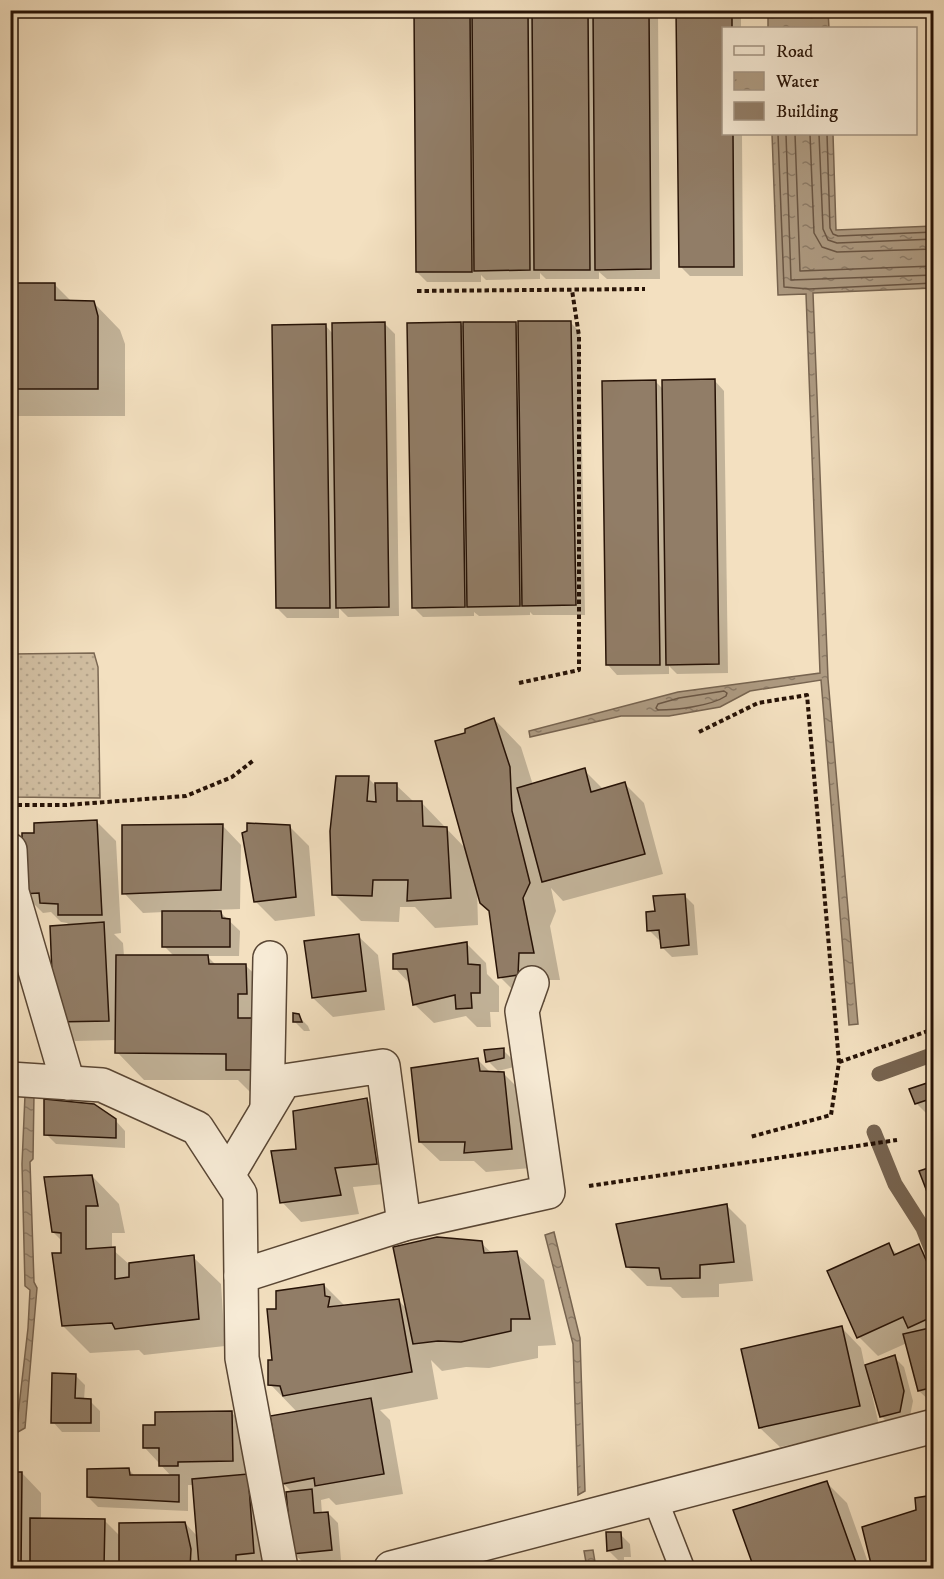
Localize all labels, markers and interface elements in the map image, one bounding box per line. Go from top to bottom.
legend [722,27,917,135]
text: Road [776,41,813,63]
text: Water [775,71,819,93]
text: Building [776,101,838,123]

